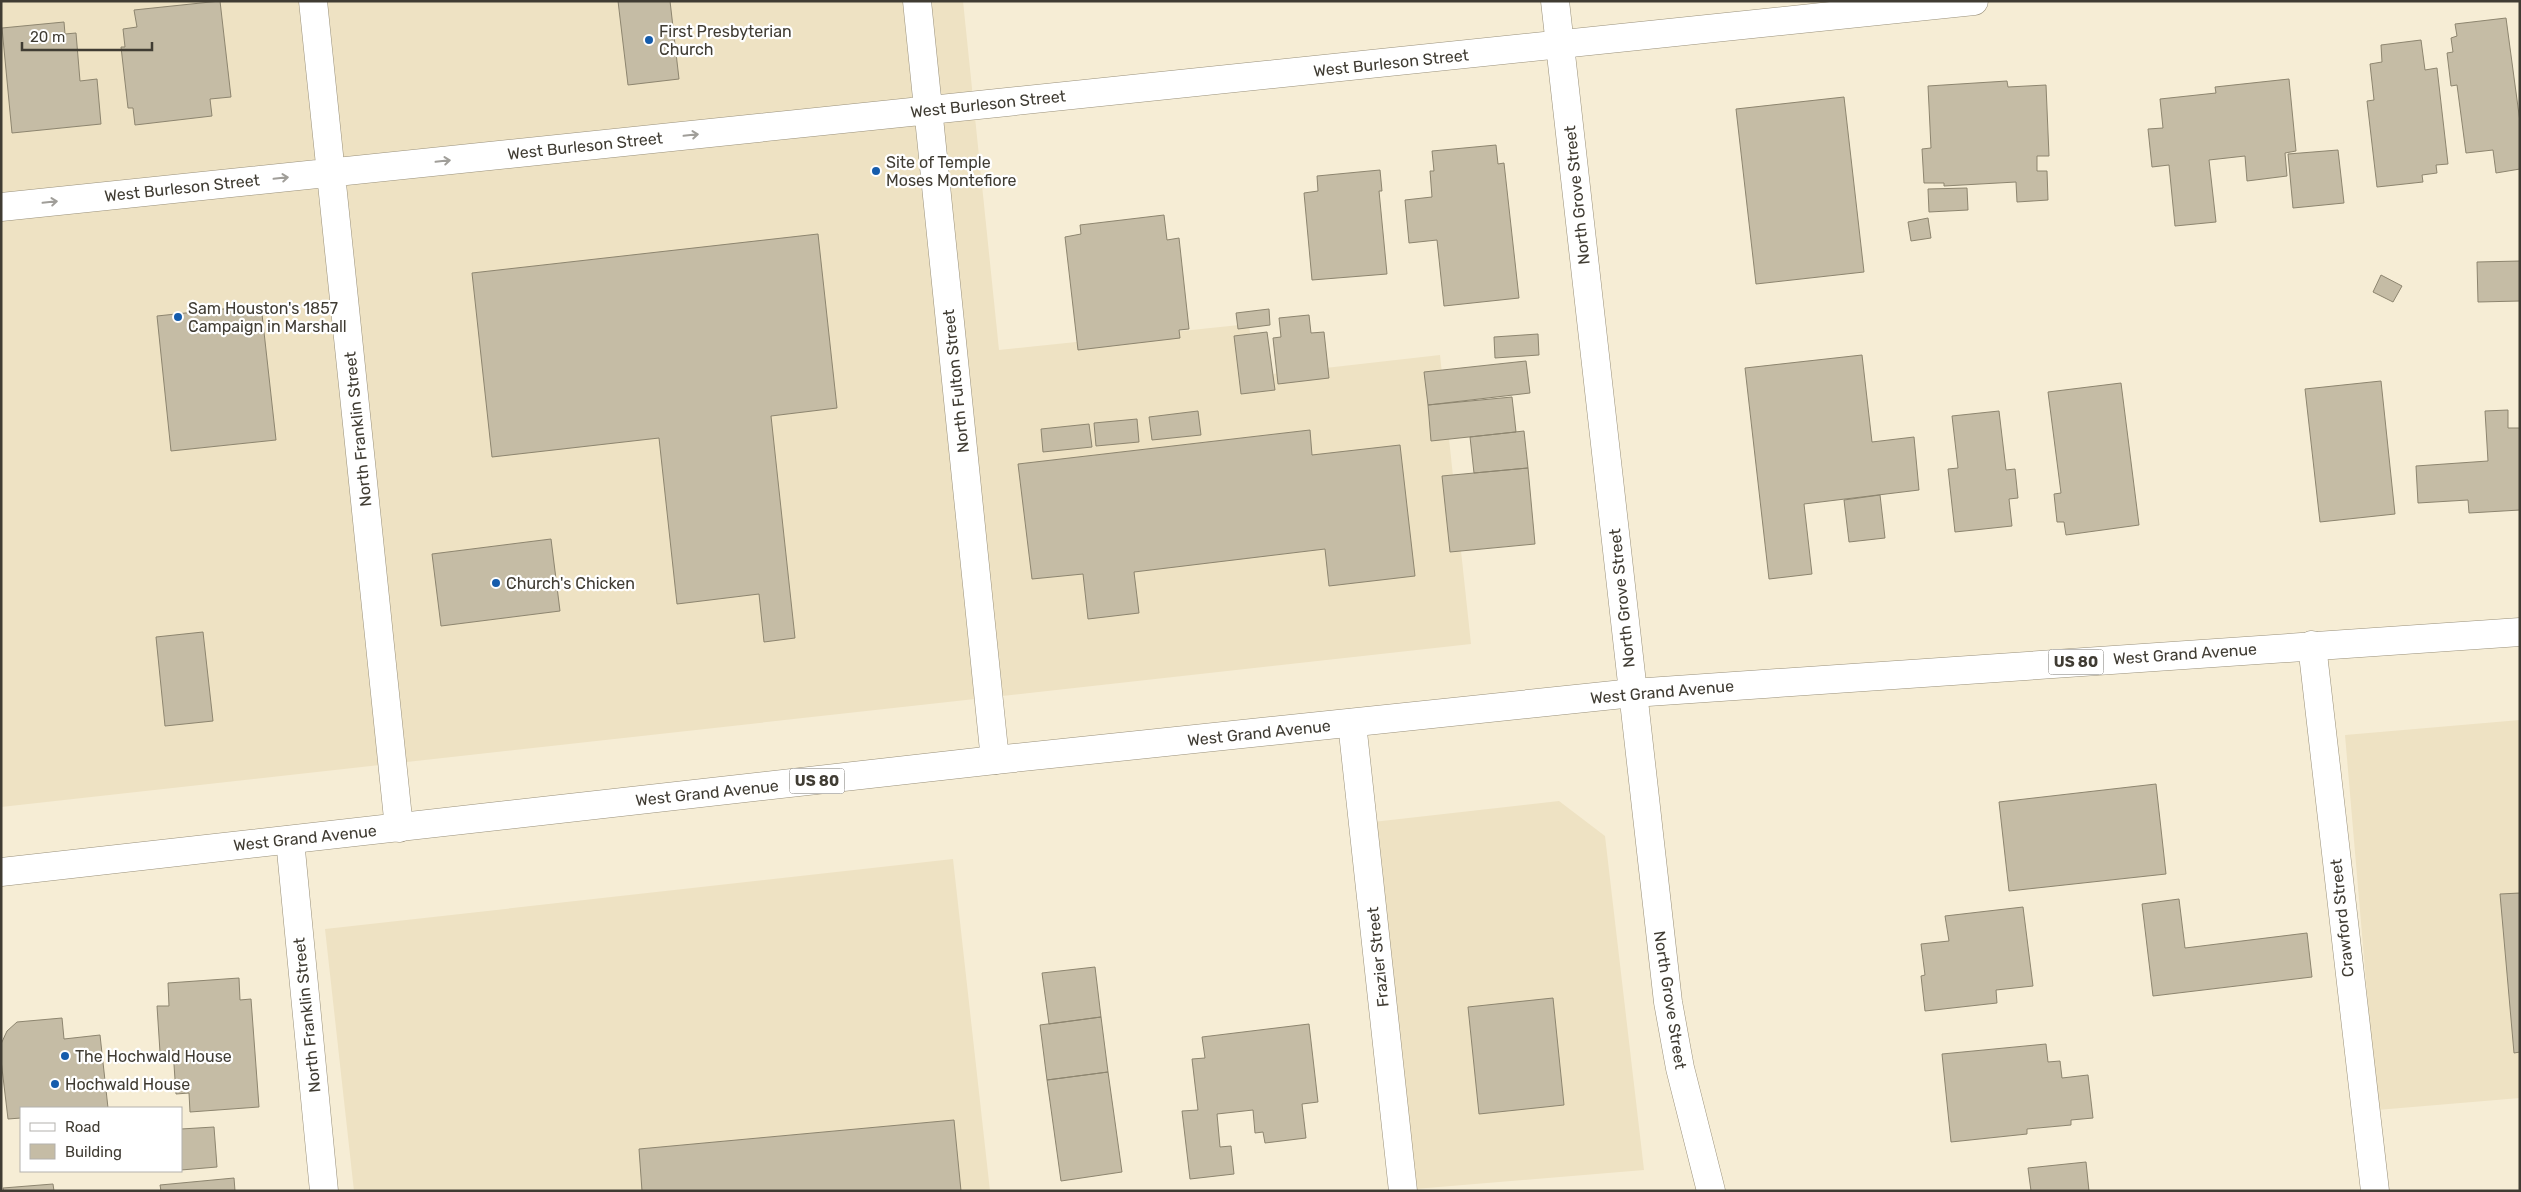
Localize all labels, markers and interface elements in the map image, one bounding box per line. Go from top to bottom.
scale bar [22,20,152,52]
place label: First Presbyterian Church [659,22,792,59]
text: 20 m [30,28,65,46]
marker: First Presbyterian Church [643,34,655,46]
street label: West Burleson Street [1312,45,1470,81]
street label: West Burleson Street [909,86,1067,122]
street label: North Grove Street [1560,125,1594,265]
street label: West Burleson Street [506,128,664,164]
one-way arrow [683,130,699,140]
place label: Site of Temple Moses Montefiore [886,153,1017,190]
one-way arrow [434,156,450,166]
marker: Site of Temple Moses Montefiore [870,165,882,177]
street label: West Burleson Street [103,170,261,206]
one-way arrow [273,173,289,183]
one-way arrow [41,197,57,206]
place label: Sam Houston's 1857 Campaign in Marshall [188,299,347,336]
street label: North Fulton Street [939,308,973,454]
marker: Sam Houston's 1857 Campaign in Marshall [172,311,184,323]
street label: North Franklin Street [340,351,376,507]
street label: North Grove Street [1605,528,1639,668]
place label: Church's Chicken [506,574,635,593]
marker: Church's Chicken [490,577,502,589]
street label: West Grand Avenue [2112,639,2258,669]
road number: US 80 [2048,650,2104,674]
street label: West Grand Avenue [1589,676,1735,708]
street label: West Grand Avenue [1186,716,1332,750]
road number: US 80 [790,768,844,794]
street label: West Grand Avenue [634,776,780,810]
street label: West Grand Avenue [232,821,378,855]
street label: Crawford Street [2326,858,2358,978]
street label: Frazier Street [1363,906,1393,1008]
street label: North Grove Street [1650,930,1690,1070]
street label: North Franklin Street [289,937,325,1093]
place label: The Hochwald House [75,1047,232,1066]
marker: The Hochwald House [59,1050,71,1062]
place label: Hochwald House [65,1075,190,1094]
marker: Hochwald House [49,1078,61,1090]
legend [20,1107,182,1172]
text: Road [65,1118,101,1136]
text: Building [65,1143,122,1161]

